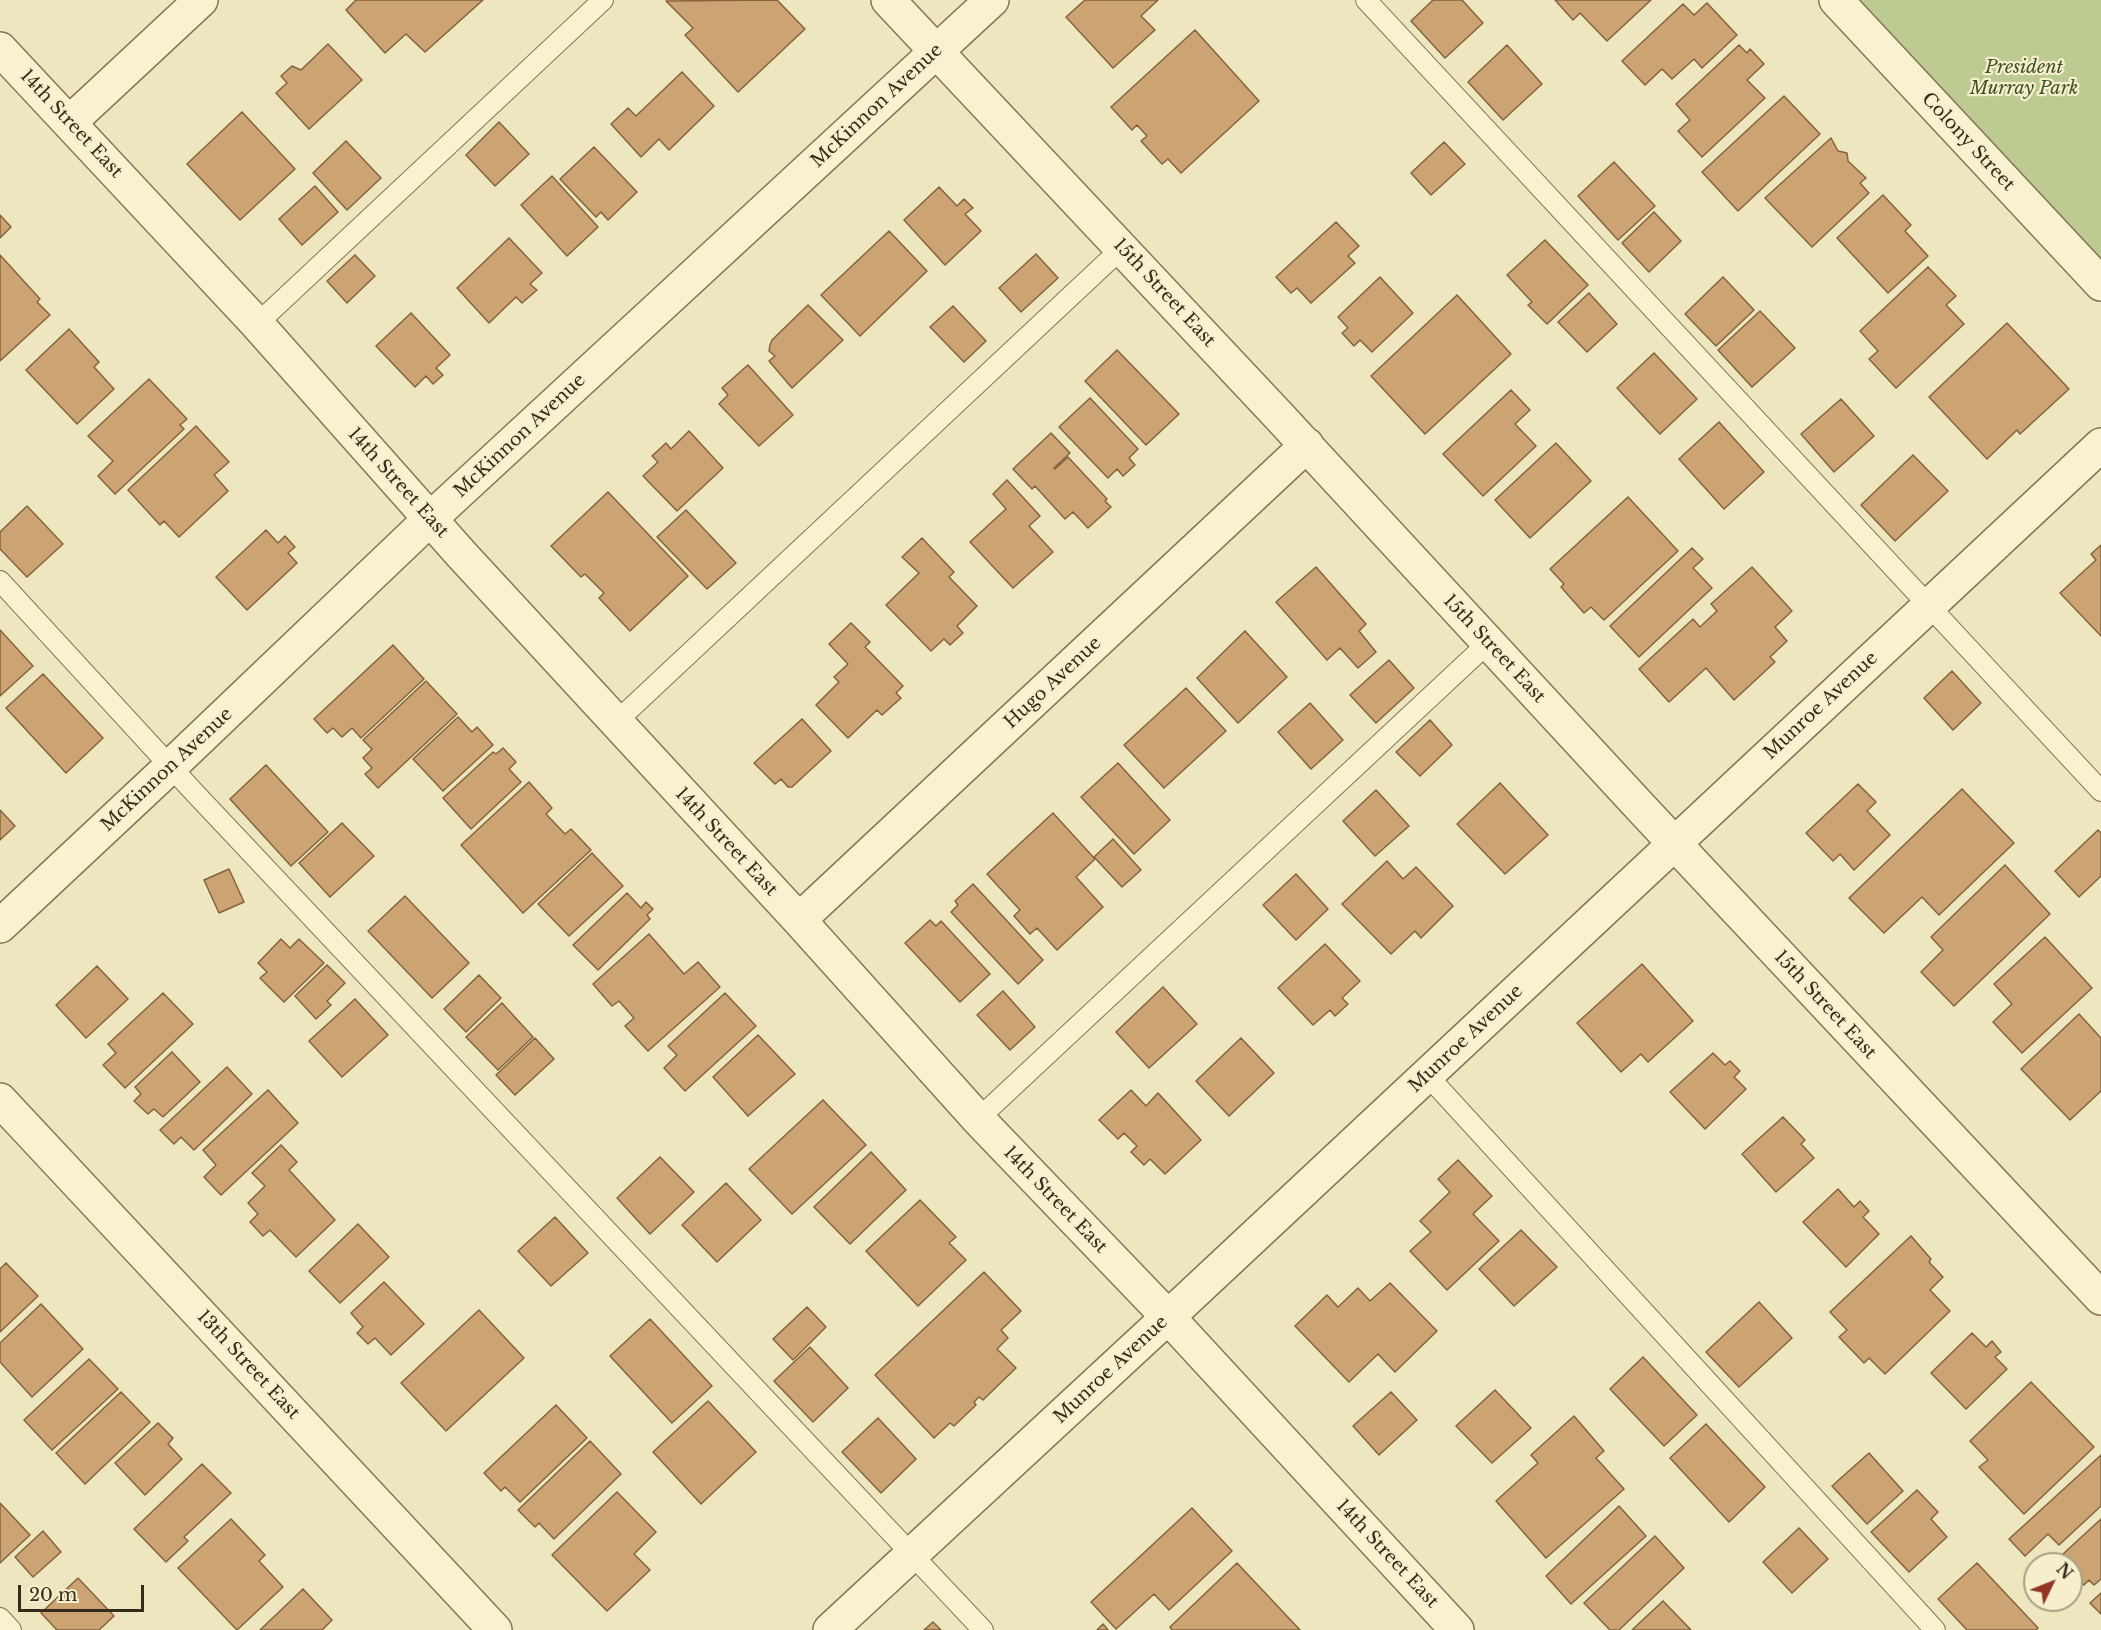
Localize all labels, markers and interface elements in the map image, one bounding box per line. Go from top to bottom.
street label: McKinnon Avenue [807,40,947,172]
park label: President Murray Park [1970,57,2078,100]
street label: 14th Street East [15,65,127,183]
street label: Colony Street [1917,88,2019,196]
street label: 15th Street East [1108,234,1220,352]
street label: McKinnon Avenue [450,370,590,502]
street label: 14th Street East [343,424,453,542]
street label: 15th Street East [1438,590,1550,708]
street label: Hugo Avenue [1000,633,1106,733]
street label: Munroe Avenue [1760,648,1882,764]
street label: McKinnon Avenue [97,704,237,836]
street label: 14th Street East [670,783,782,901]
street label: 15th Street East [1769,946,1881,1064]
street label: Munroe Avenue [1405,981,1527,1097]
street label: 14th Street East [999,1142,1111,1258]
street label: 13th Street East [192,1306,304,1424]
street label: Munroe Avenue [1050,1312,1172,1428]
street label: 14th Street East [1331,1495,1443,1613]
north arrow [2023,1552,2083,1612]
text: N [2052,1559,2077,1583]
scale bar [21,1573,147,1611]
text: 20 m [29,1584,77,1606]

